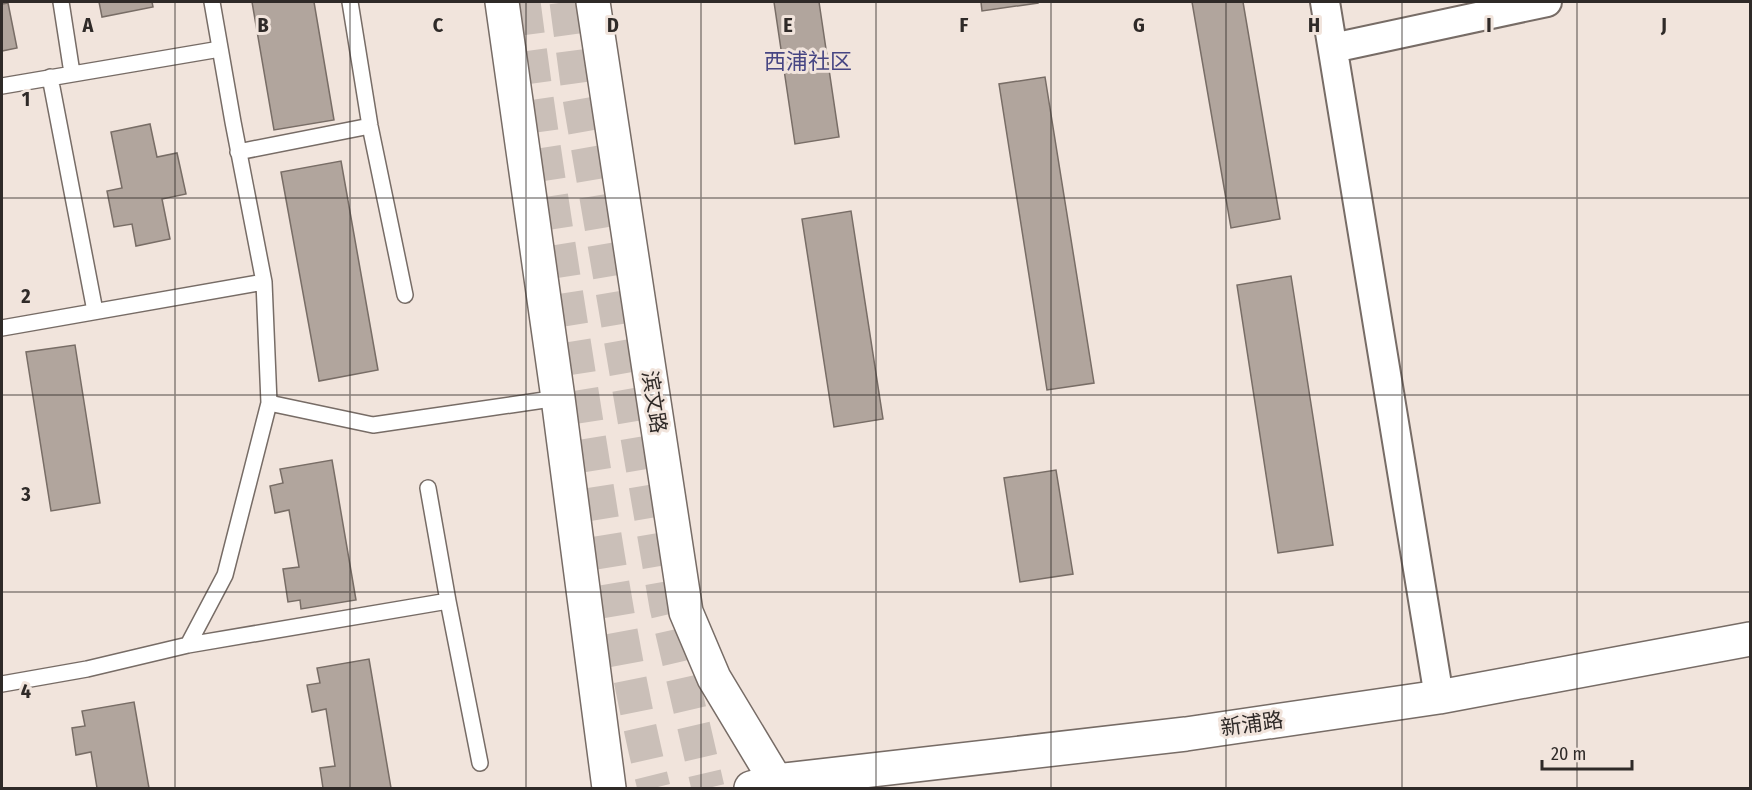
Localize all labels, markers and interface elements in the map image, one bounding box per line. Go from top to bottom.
text: A [82,13,95,37]
text: B [257,13,269,37]
text: C [433,13,444,37]
text: D [607,13,619,37]
text: E [783,13,793,37]
text: F [960,13,969,37]
text: G [1133,13,1145,37]
text: H [1308,13,1320,37]
text: I [1486,13,1492,37]
text: J [1660,13,1667,37]
district label: 西浦社区 [764,48,852,75]
text: 1 [22,87,30,111]
text: 2 [20,284,31,308]
street label: 滨文路 [636,369,672,435]
text: 3 [20,482,31,506]
text: 4 [21,679,31,703]
street label: 新浦路 [1219,707,1285,741]
scale bar [1542,733,1632,771]
text: 20 m [1551,743,1586,765]

